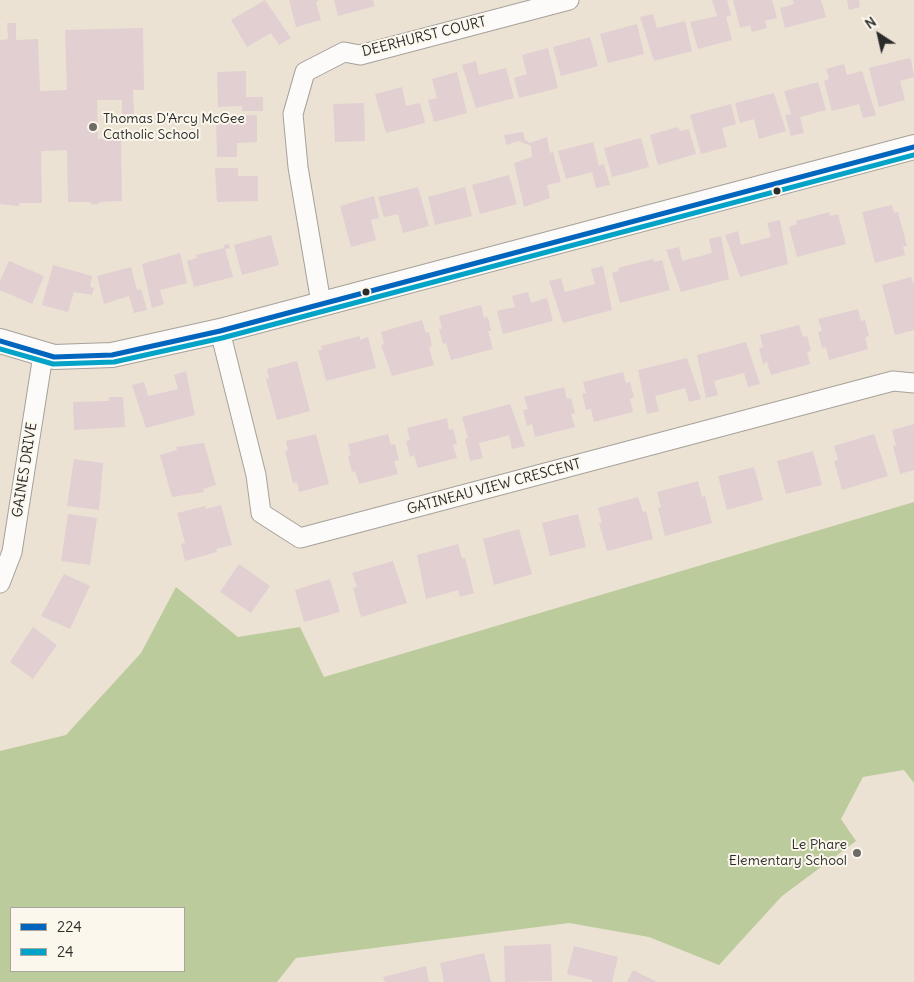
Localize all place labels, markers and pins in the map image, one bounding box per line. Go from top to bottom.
place label: Thomas D'Arcy McGee Catholic School [103,111,245,144]
marker: Thomas D'Arcy McGee Catholic School [87,121,99,133]
unlabelled marker [772,186,782,196]
unlabelled marker [361,287,371,297]
place label: Le Phare Elementary School [729,837,847,870]
marker: Le Phare Elementary School [851,847,863,859]

